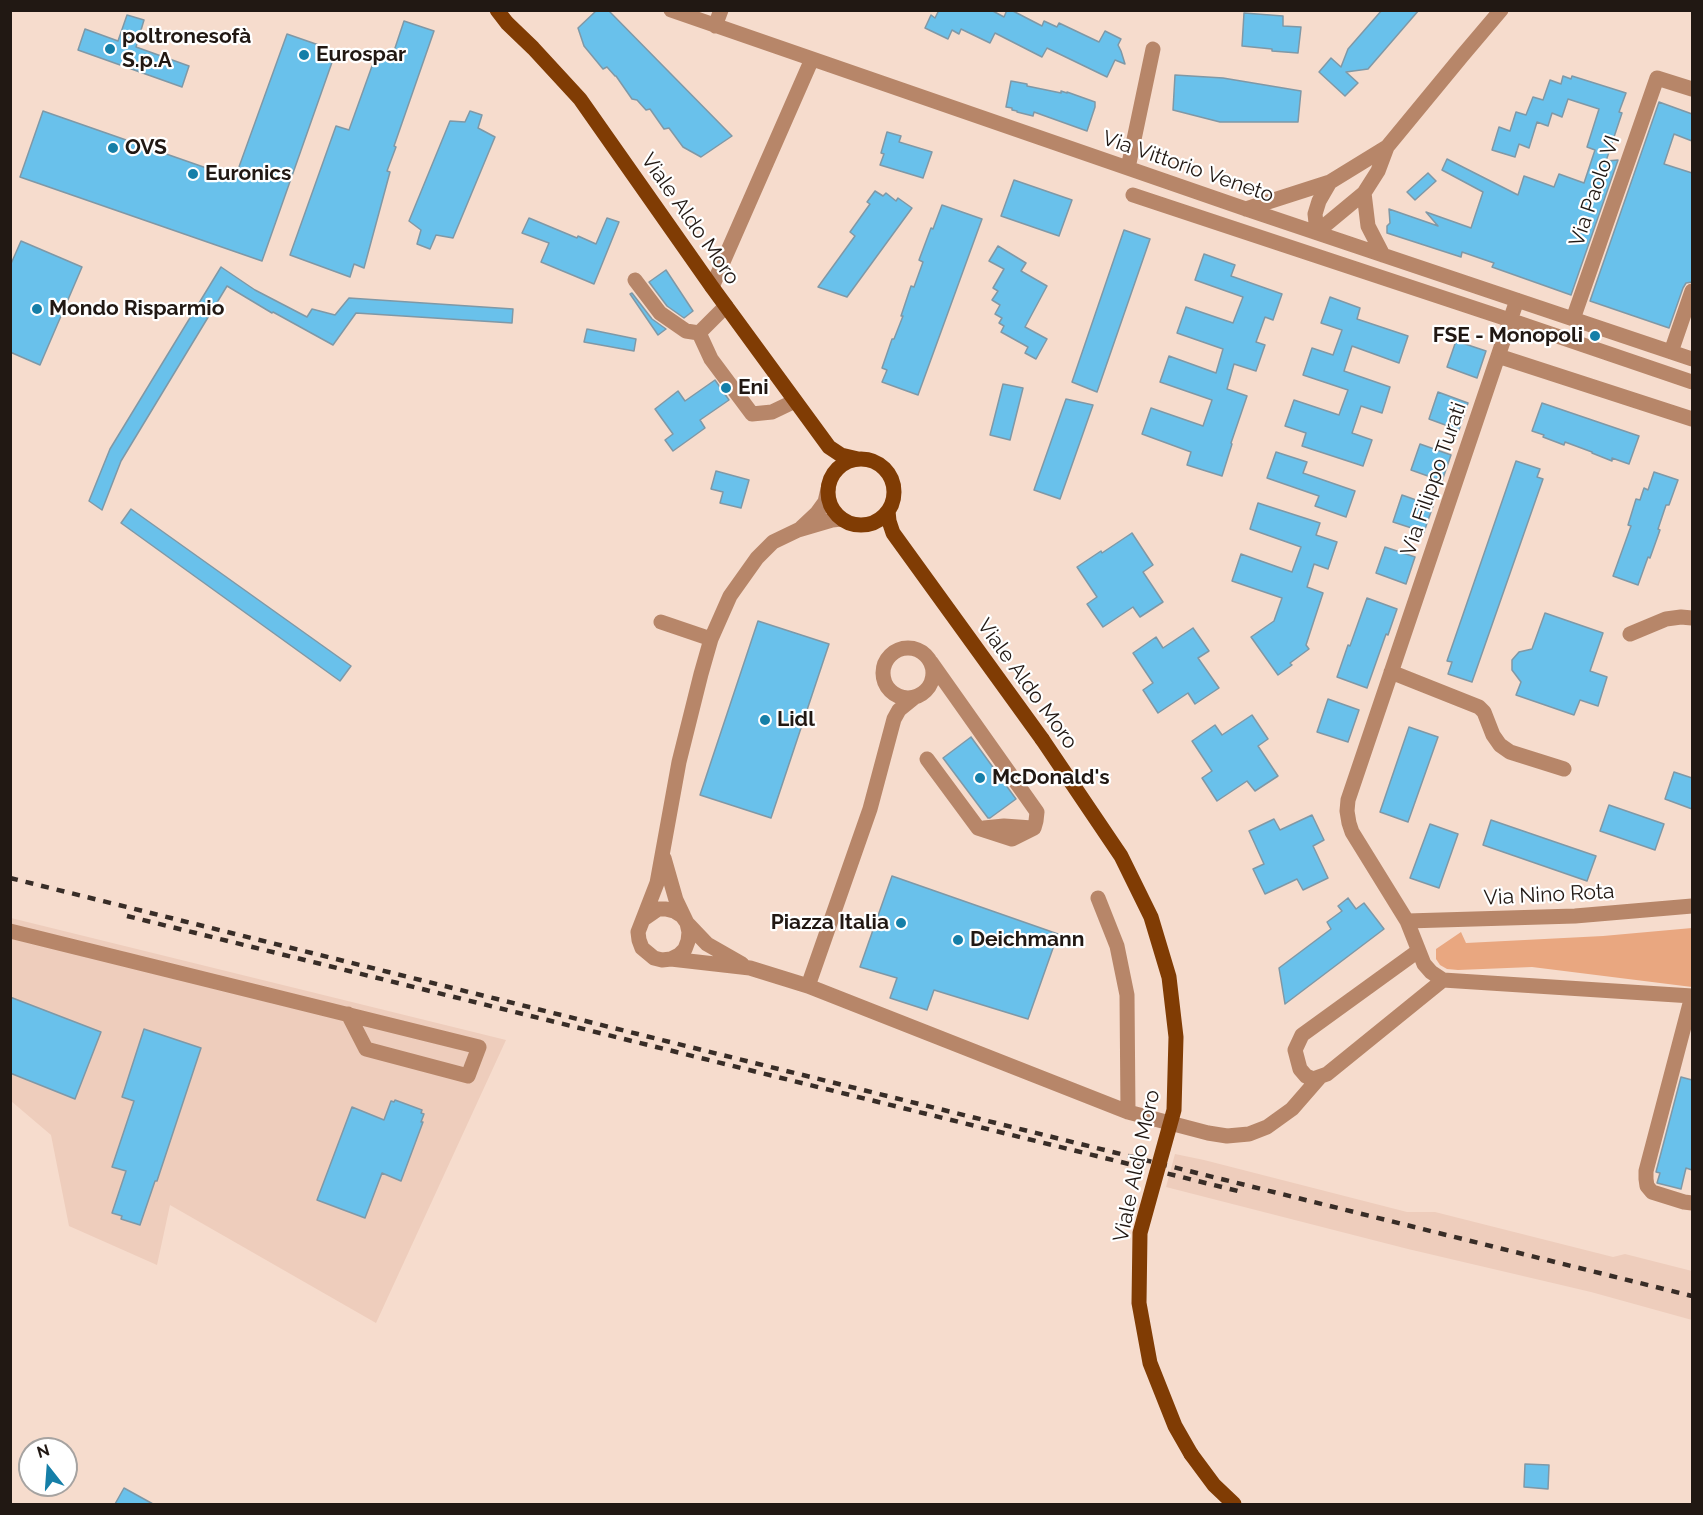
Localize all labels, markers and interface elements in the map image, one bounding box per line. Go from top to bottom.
place label: poltronesofà S.p.A [122,24,251,74]
marker: poltronesofà S.p.A [103,42,117,56]
place label: Eurospar [316,42,406,68]
marker: Eurospar [297,48,311,62]
street label: Via Vittorio Veneto [1099,126,1277,208]
street label: Via Paolo VI [1564,132,1626,250]
place label: OVS [125,135,167,161]
marker: OVS [106,141,120,155]
street label: Viale Aldo Moro [635,148,745,290]
place label: Euronics [205,161,291,187]
marker: Euronics [186,167,200,181]
place label: Mondo Risparmio [49,296,224,322]
marker: Mondo Risparmio [30,302,44,316]
place label: FSE - Monopoli [1433,323,1583,349]
marker: FSE - Monopoli [1588,329,1602,343]
place label: Eni [738,375,769,401]
marker: Eni [719,381,733,395]
street label: Via Filippo Turati [1396,399,1472,559]
street label: Viale Aldo Moro [971,614,1083,754]
place label: Lidl [777,707,815,733]
marker: Lidl [758,713,772,727]
place label: McDonald's [992,765,1110,791]
marker: McDonald's [973,771,987,785]
street label: Via Nino Rota [1483,879,1615,911]
place label: Piazza Italia [771,910,889,936]
marker: Piazza Italia [894,916,908,930]
place label: Deichmann [970,927,1084,953]
marker: Deichmann [951,933,965,947]
street label: Viale Aldo Moro [1109,1088,1165,1244]
north arrow [18,1437,78,1497]
text: N [35,1440,52,1462]

